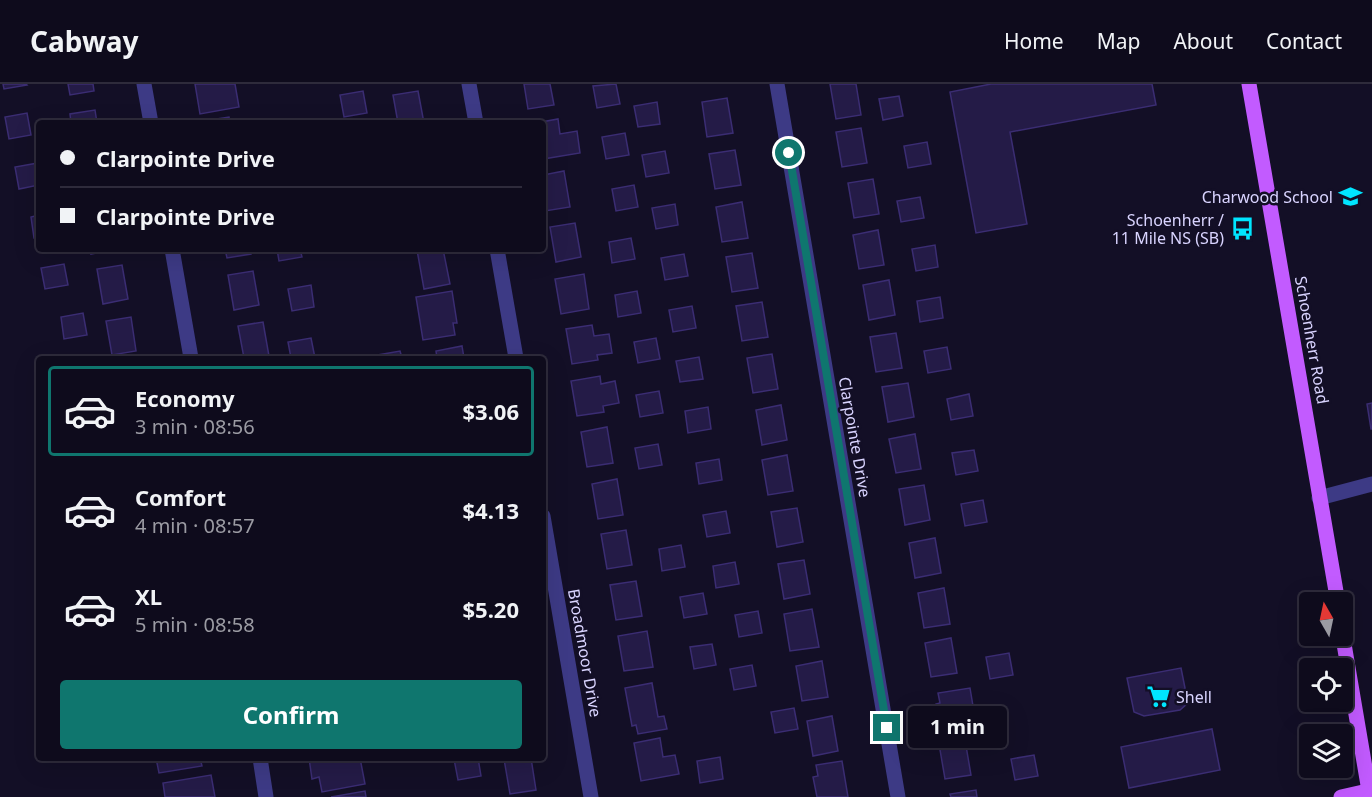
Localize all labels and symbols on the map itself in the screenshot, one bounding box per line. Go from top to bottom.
route start [775,139,802,166]
school or university icon: Charwood School [1338,184,1364,210]
place label: Charwood School [1202,186,1333,208]
place label: Schoenherr / 11 Mile NS (SB) [1112,209,1224,249]
bus stop icon: Schoenherr / 11 Mile NS (SB) [1229,216,1255,242]
street label: Schoenherr Road [1290,274,1334,406]
street label: Clarpointe Drive [834,375,876,499]
street label: Broadmoor Drive [563,587,607,719]
north arrow [1299,592,1353,646]
supermarket icon: Shell [1145,684,1171,710]
place label: Shell [1176,686,1212,708]
callout: 1 min [908,707,1007,749]
route end [873,714,900,741]

